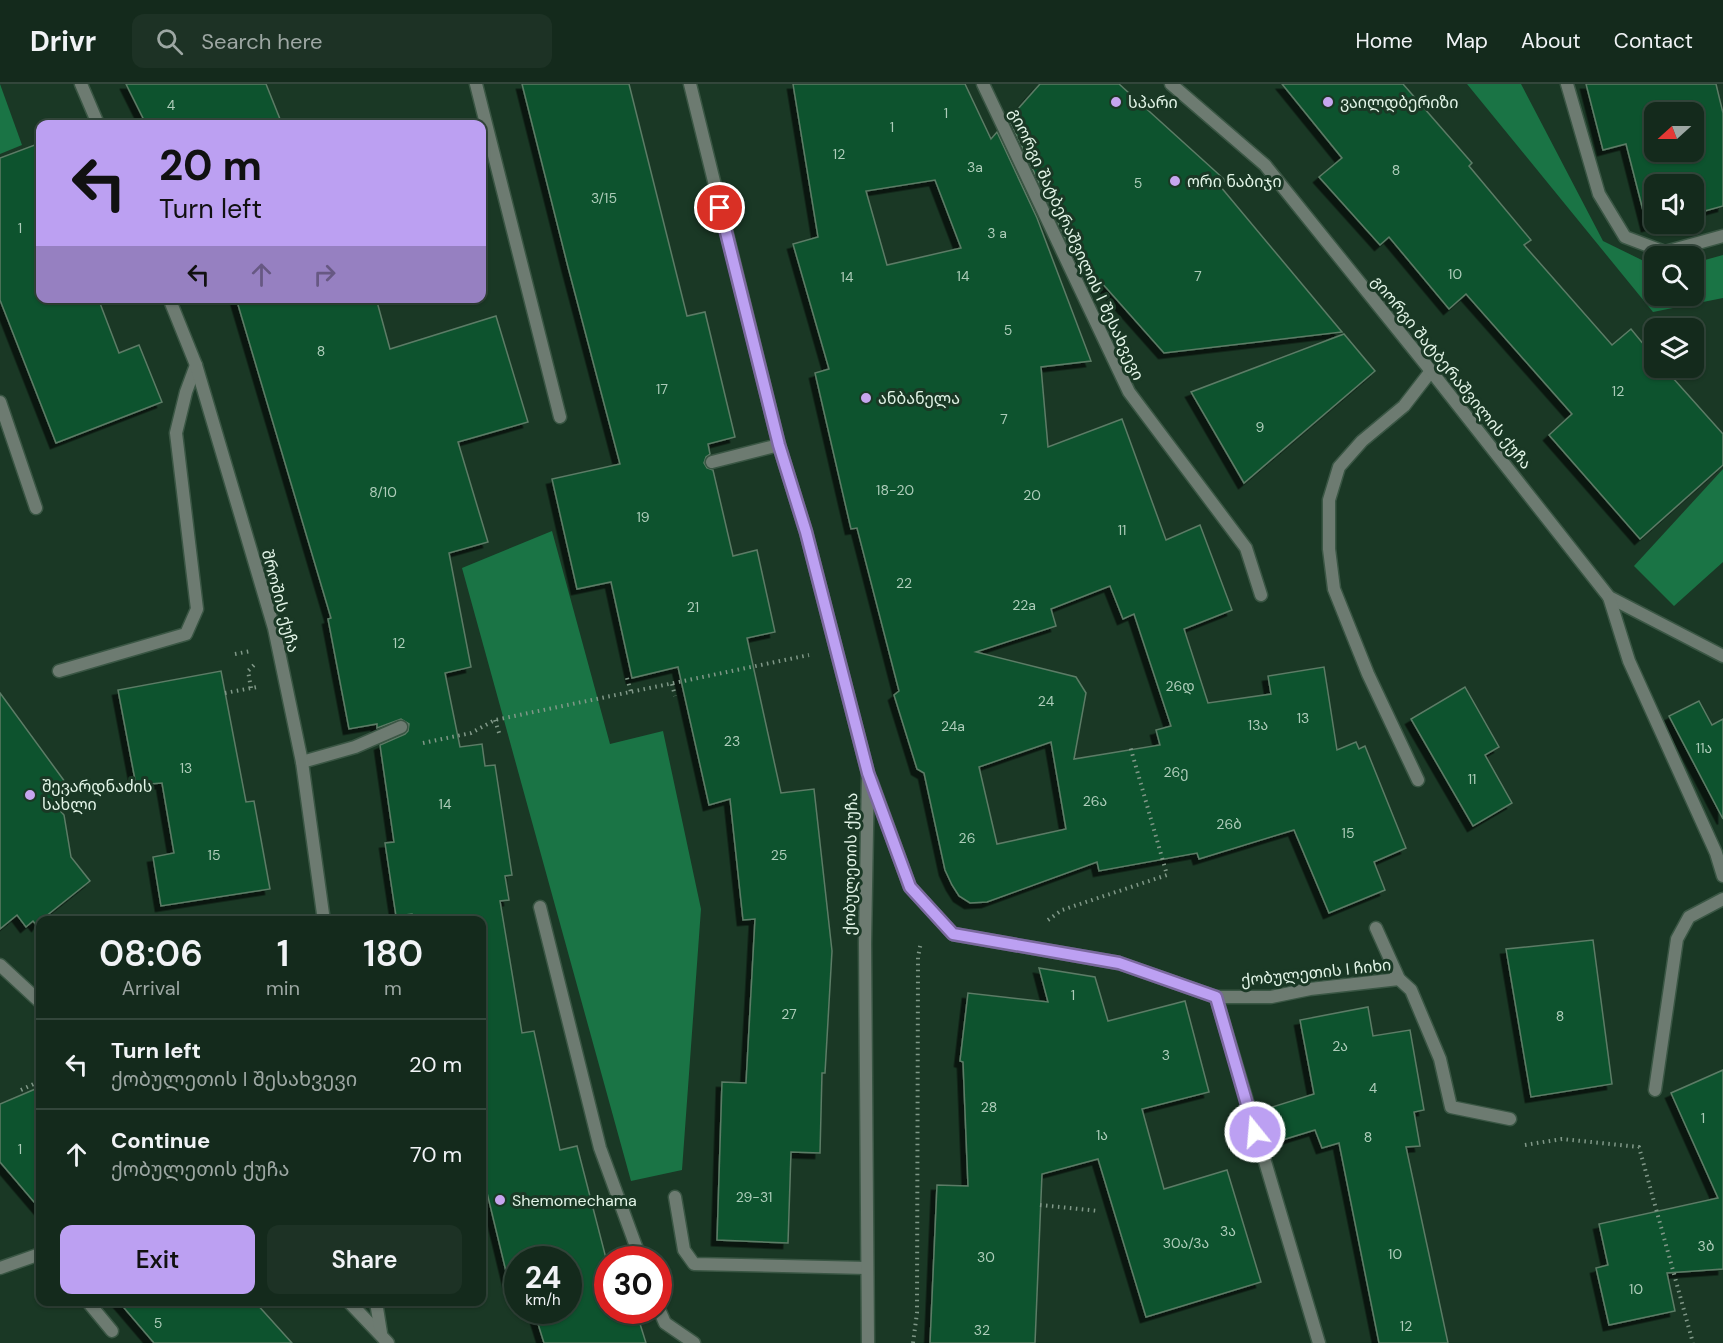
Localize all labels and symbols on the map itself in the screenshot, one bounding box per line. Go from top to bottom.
place label: სპარი [1128,92,1178,113]
place label: ვაილდბერიზი [1340,92,1458,113]
marker: სპარი [1109,95,1123,109]
marker: ვაილდბერიზი [1321,95,1335,109]
house number: 4 [167,96,176,114]
north arrow [1644,102,1704,162]
house number: 1 [944,104,948,122]
street label: გიორგი შატბერაშვილის I შესახვევი [1004,105,1149,384]
house number: 1 [890,118,894,136]
house number: 12 [833,145,845,163]
house number: 3a [967,158,983,176]
house number: 8 [1392,161,1400,179]
place label: ორი ნაბიჯი [1187,171,1282,192]
house number: 5 [1134,174,1142,192]
marker: ორი ნაბიჯი [1168,174,1182,188]
pin [694,182,745,233]
house number: 3/15 [591,189,617,207]
house number: 1 [18,219,22,237]
house number: 3 a [987,224,1007,242]
house number: 10 [1448,265,1462,283]
house number: 14 [957,267,970,285]
house number: 7 [1194,267,1202,285]
house number: 14 [841,268,854,286]
street label: გიორგი შატბერაშვილის ქუჩა [1367,271,1536,474]
house number: 5 [1004,321,1012,339]
house number: 8 [317,342,325,360]
house number: 17 [656,380,668,398]
house number: 12 [1612,382,1624,400]
place label: ანბანელა [878,388,960,409]
marker: ანბანელა [859,391,873,405]
house number: 7 [1000,410,1008,428]
house number: 9 [1256,418,1265,436]
house number: 18-20 [876,481,914,499]
house number: 8/10 [369,483,397,501]
house number: 20 [1023,486,1041,504]
house number: 19 [636,508,650,526]
house number: 11 [1118,521,1126,539]
street label: შროშის ქუჩა [257,547,304,655]
house number: 22 [896,574,912,592]
house number: 22a [1012,596,1036,614]
house number: 21 [687,598,699,616]
house number: 12 [393,634,405,652]
house number: 26დ [1165,677,1195,695]
house number: 24 [1038,692,1055,710]
house number: 13 [1297,709,1309,727]
house number: 13ა [1248,716,1268,734]
house number: 24a [941,717,965,735]
house number: 23 [724,732,740,750]
house number: 11ა [1696,739,1712,757]
house number: 13 [180,759,192,777]
house number: 26ე [1163,763,1189,781]
house number: 11 [1468,770,1476,788]
place label: შევარდნაძის სახლი [42,776,152,815]
marker: შევარდნაძის სახლი [23,788,37,802]
street label: ქობულეთის ქუჩა [839,792,862,936]
house number: 26ა [1083,792,1107,810]
house number: 14 [439,795,452,813]
house number: 26ბ [1216,815,1242,833]
house number: 15 [1342,824,1354,842]
house number: 26 [959,829,975,847]
house number: 15 [208,846,220,864]
house number: 25 [771,846,787,864]
street label: ქობულეთის I ჩიხი [1240,954,1392,991]
house number: 1 [1071,986,1075,1004]
house number: 27 [781,1005,797,1023]
house number: 8 [1556,1007,1564,1025]
house number: 2ა [1332,1037,1348,1055]
house number: 3 [1162,1046,1170,1064]
house number: 4 [1369,1079,1378,1097]
house number: 28 [981,1098,997,1116]
position arrow [1223,1100,1287,1164]
house number: 1 [1701,1109,1705,1127]
house number: 1ა [1096,1126,1108,1144]
house number: 8 [1364,1128,1372,1146]
house number: 1 [18,1140,22,1158]
house number: 29-31 [736,1188,772,1206]
place label: Shemomechama [512,1190,637,1211]
marker: Shemomechama [493,1193,507,1207]
house number: 3ა [1220,1222,1236,1240]
house number: 30ა/3ა [1163,1234,1209,1252]
house number: 3ბ [1698,1237,1714,1255]
house number: 10 [1388,1245,1402,1263]
speed limit sign: 30 [594,1246,672,1324]
house number: 30 [977,1248,995,1266]
house number: 10 [1629,1280,1643,1298]
house number: 5 [154,1314,162,1332]
house number: 12 [1400,1317,1412,1335]
house number: 32 [974,1321,990,1339]

